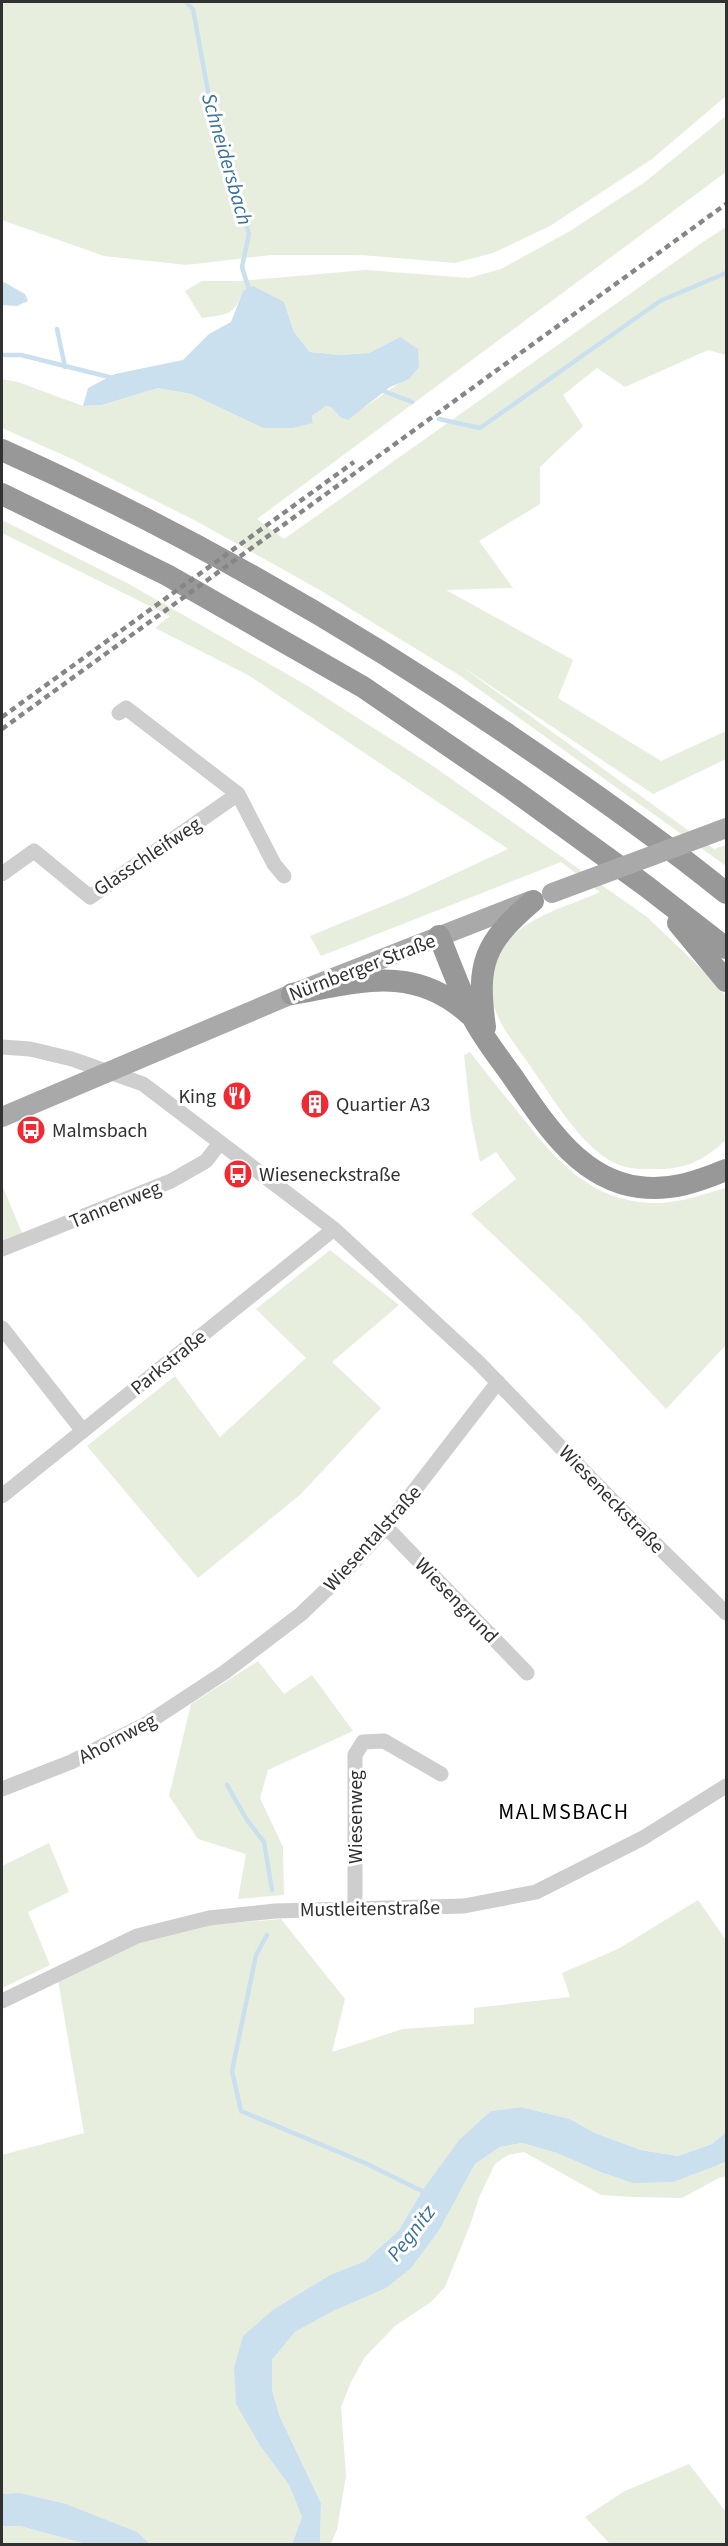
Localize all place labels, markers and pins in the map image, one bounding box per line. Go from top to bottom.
restaurant icon: King [221,1080,253,1112]
place label: King [178,1083,216,1111]
building icon: Quartier A3 [299,1088,331,1120]
place label: Quartier A3 [336,1091,431,1119]
bus stop icon: Malmsbach [15,1114,47,1146]
place label: Malmsbach [52,1117,148,1145]
bus stop icon: Wieseneckstraße [222,1158,254,1190]
place label: Wieseneckstraße [259,1161,401,1189]

